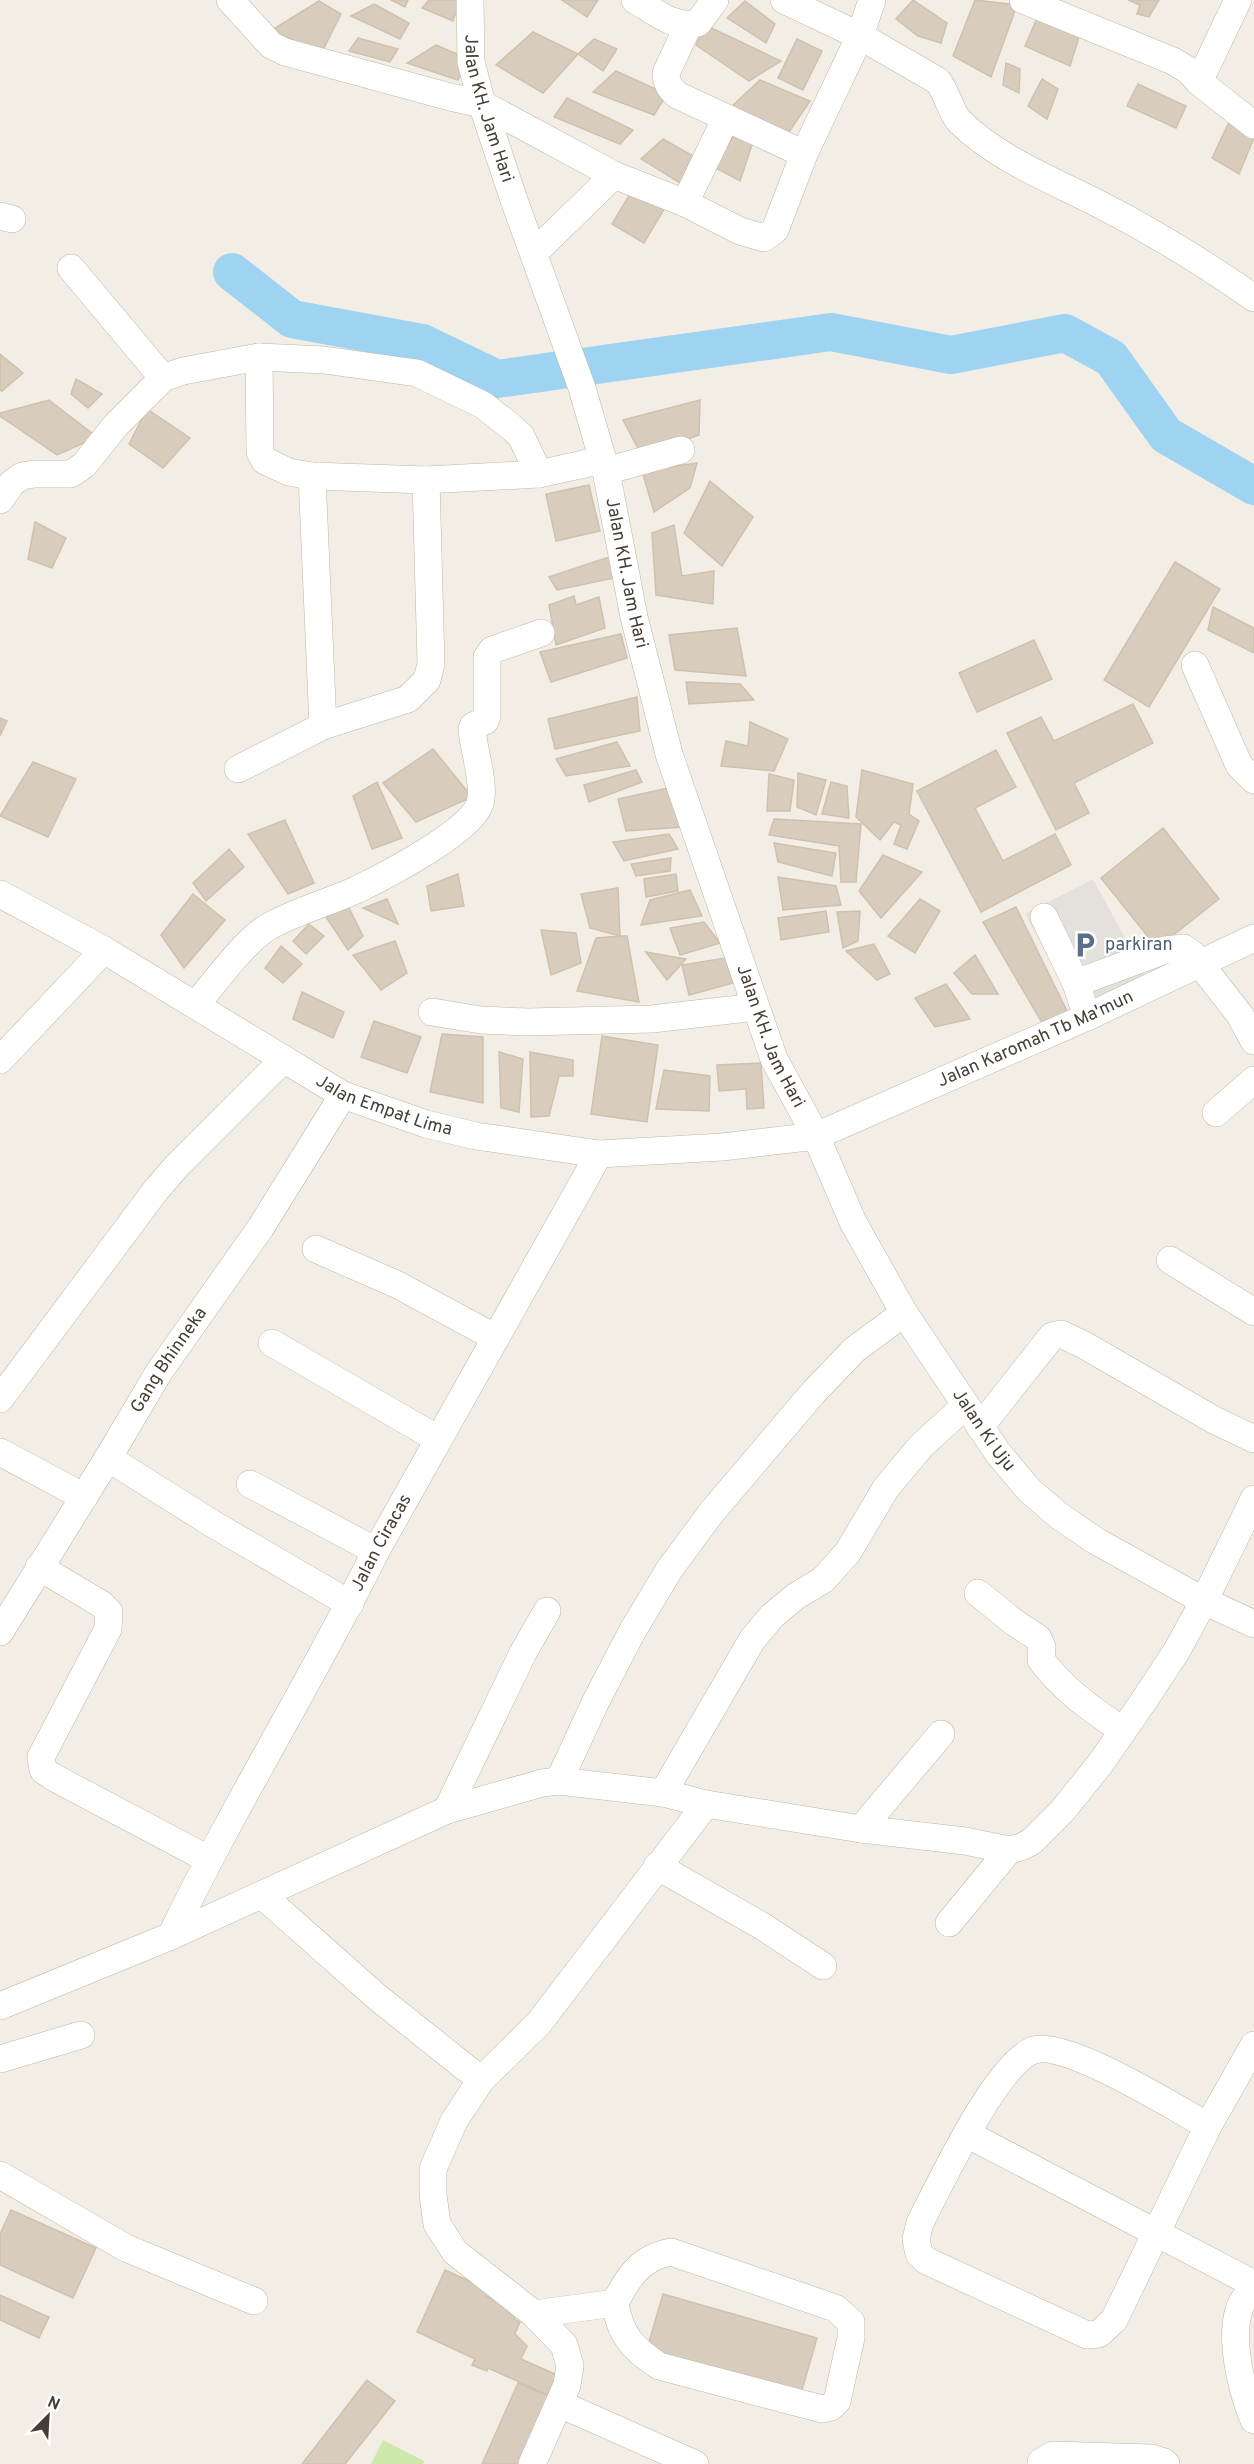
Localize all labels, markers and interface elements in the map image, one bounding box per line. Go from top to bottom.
street label: Jalan KH. Jam Hari [459,34,519,186]
street label: Jalan KH. Jam Hari [600,496,653,651]
parking icon: parkiran [1070,930,1100,960]
place label: parkiran [1105,934,1173,957]
street label: Jalan KH. Jam Hari [731,962,810,1112]
street label: Jalan Karomah Tb Ma'mun [934,985,1137,1093]
street label: Jalan Empat Lima [311,1070,455,1141]
street label: Gang Bhinneka [126,1303,212,1417]
street label: Jalan Ki Uju [947,1384,1020,1477]
street label: Jalan Ciracas [346,1490,417,1595]
north arrow [18,2386,78,2446]
text: N [44,2393,63,2416]

